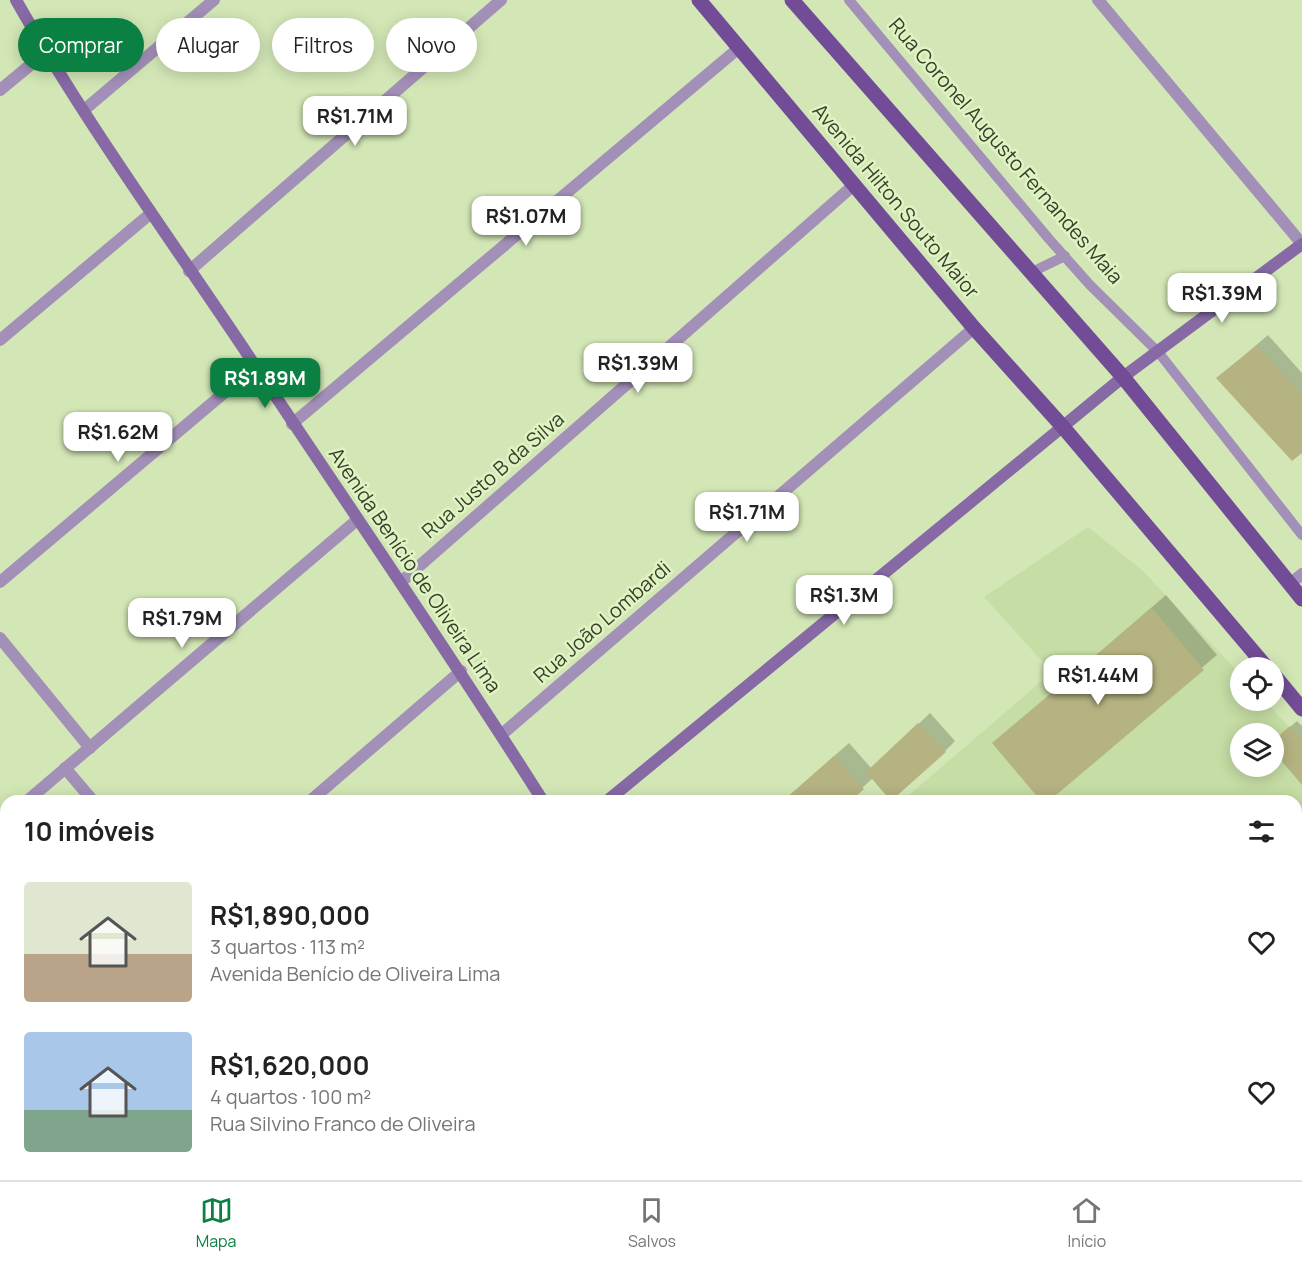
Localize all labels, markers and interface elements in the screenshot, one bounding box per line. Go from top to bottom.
street label: Rua Coronel Augusto Fernandes Maia [883,12,1129,289]
chip: Comprar [18,18,144,72]
chip: Alugar [156,18,260,72]
chip: Filtros [272,18,374,72]
chip: Novo [386,18,477,72]
pin: R$1.71M [300,96,410,147]
street label: Avenida Hilton Souto Maior [807,98,986,304]
text: R$1.71M [317,102,393,129]
pin: R$1.07M [471,196,581,247]
text: R$1.07M [486,202,566,229]
pin: R$1.39M [1167,273,1277,324]
text: R$1.39M [1182,279,1262,306]
pin: R$1.39M [583,343,693,394]
text: R$1.39M [598,349,678,376]
pin: R$1.89M [210,358,320,409]
text: R$1.89M [224,364,306,391]
street label: Rua Justo B da Silva [416,405,570,544]
pin: R$1.62M [63,412,173,463]
text: R$1.62M [77,418,159,445]
street label: Avenida Benício de Oliveira Lima [323,442,508,698]
pin: R$1.71M [692,492,802,543]
text: R$1.71M [709,498,785,525]
street label: Rua João Lombardi [527,555,676,689]
pin: R$1.3M [795,575,893,626]
text: R$1.3M [810,581,878,608]
pin: R$1.79M [127,598,237,649]
text: R$1.79M [142,604,222,631]
pin: R$1.44M [1043,655,1153,706]
map controls [1230,657,1284,777]
button: locate [1230,657,1284,711]
text: R$1.44M [1058,661,1138,688]
button: layers [1230,723,1284,777]
text: 10 imóveis [24,813,155,849]
icon: filters [1245,815,1278,848]
text: R$1,890,000 [210,897,370,933]
icon: home [72,906,144,978]
icon: heart [1245,926,1278,959]
text: 3 quartos · 113 m² [210,933,365,960]
text: Avenida Benício de Oliveira Lima [210,960,500,987]
text: R$1,620,000 [210,1047,370,1083]
icon: home [72,1056,144,1128]
icon: heart [1245,1076,1278,1109]
text: 4 quartos · 100 m² [210,1083,371,1110]
text: Rua Silvino Franco de Oliveira [210,1110,476,1137]
tab: Mapa [196,1194,236,1252]
tab: Salvos [628,1194,676,1252]
tab: Início [1067,1194,1106,1252]

